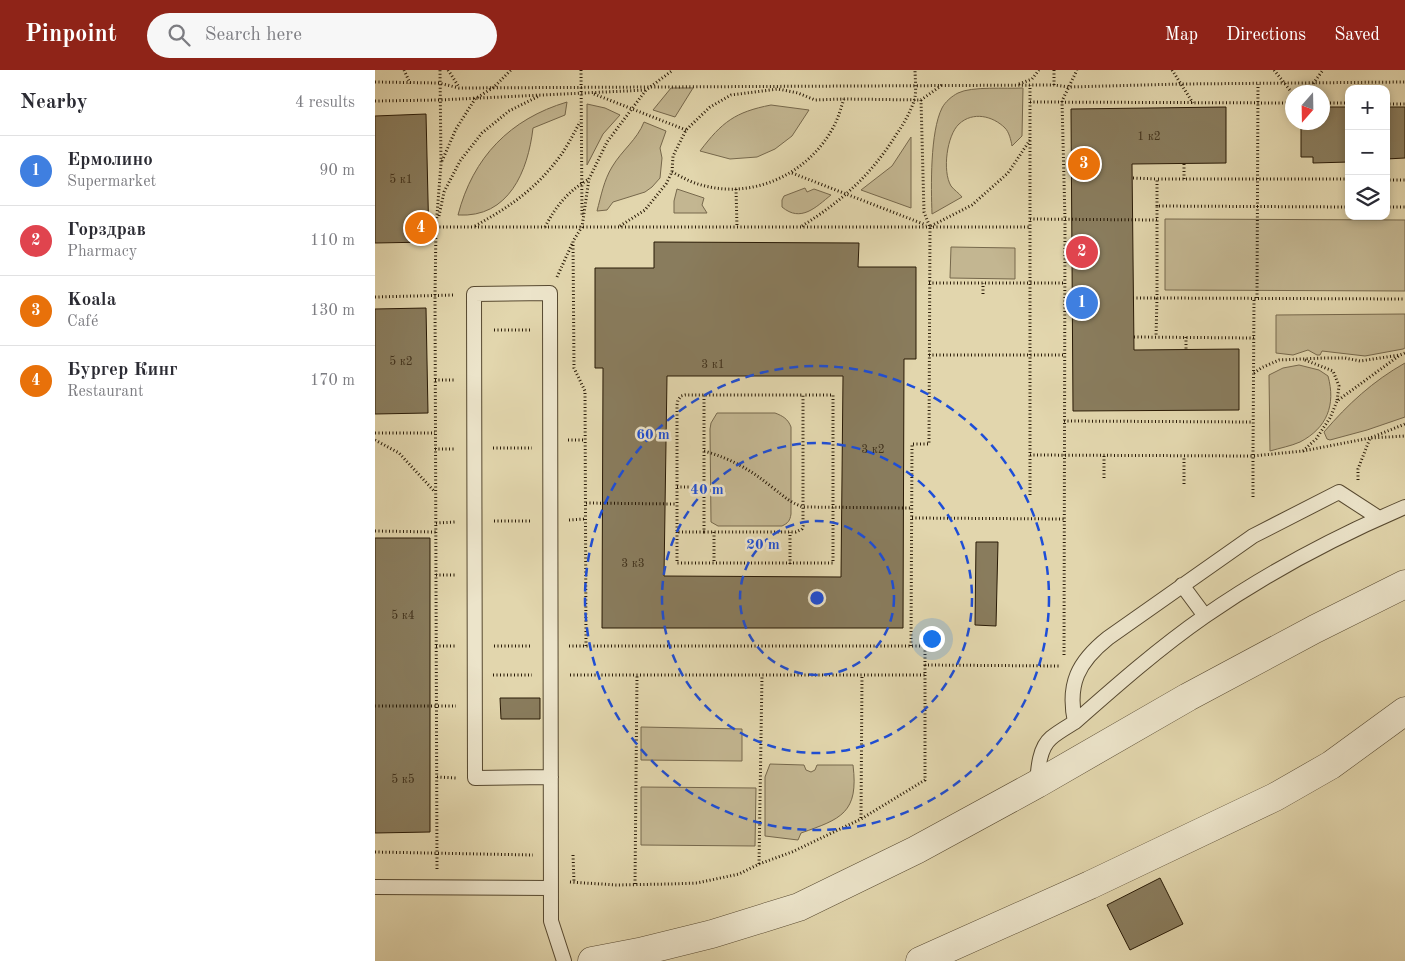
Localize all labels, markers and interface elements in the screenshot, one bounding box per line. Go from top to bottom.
search box [147,13,497,58]
icon: search [165,21,193,49]
text: Pinpoint [25,23,117,47]
text: Search here [205,26,302,45]
text: Map [1165,26,1198,44]
text: Directions [1226,26,1306,44]
text: Saved [1334,26,1380,44]
north arrow [1285,85,1330,130]
map controls [1345,85,1390,220]
button: + [1345,85,1390,130]
text: Nearby [20,92,88,113]
text: 4 results [295,95,355,111]
button: − [1345,130,1390,175]
house number: 1 к2 [1137,131,1161,143]
pin: 3 [1068,145,1100,183]
text: Ермолино [67,151,153,170]
text: 1 [31,163,41,179]
text: 90 m [319,163,355,179]
house number: 5 к1 [389,173,413,186]
text: Supermarket [67,174,156,190]
button: layers [1345,175,1390,220]
pin: 4 [405,209,437,247]
text: Горздрав [67,221,146,240]
text: 2 [31,233,41,249]
text: 110 m [310,233,355,249]
pin: 2 [1066,233,1098,271]
text: Pharmacy [67,244,137,260]
pin: 1 [1066,284,1098,322]
text: Koala [67,291,116,310]
text: 3 [31,303,41,319]
text: 130 m [310,303,355,319]
text: Café [67,314,98,330]
house number: 5 к2 [389,355,413,368]
house number: 3 к1 [701,359,725,371]
text: Бургер Кинг [67,361,178,380]
text: 4 [31,373,41,389]
text: 170 m [310,373,355,389]
text: Restaurant [67,384,144,400]
text: 60 m [636,428,670,443]
house number: 3 к2 [861,444,885,456]
text: 40 m [690,483,724,498]
text: 20 m [746,538,780,553]
house number: 3 к3 [621,558,645,570]
centre of rings [808,589,826,607]
house number: 5 к4 [391,609,415,622]
your location [919,626,945,652]
house number: 5 к5 [391,773,415,786]

